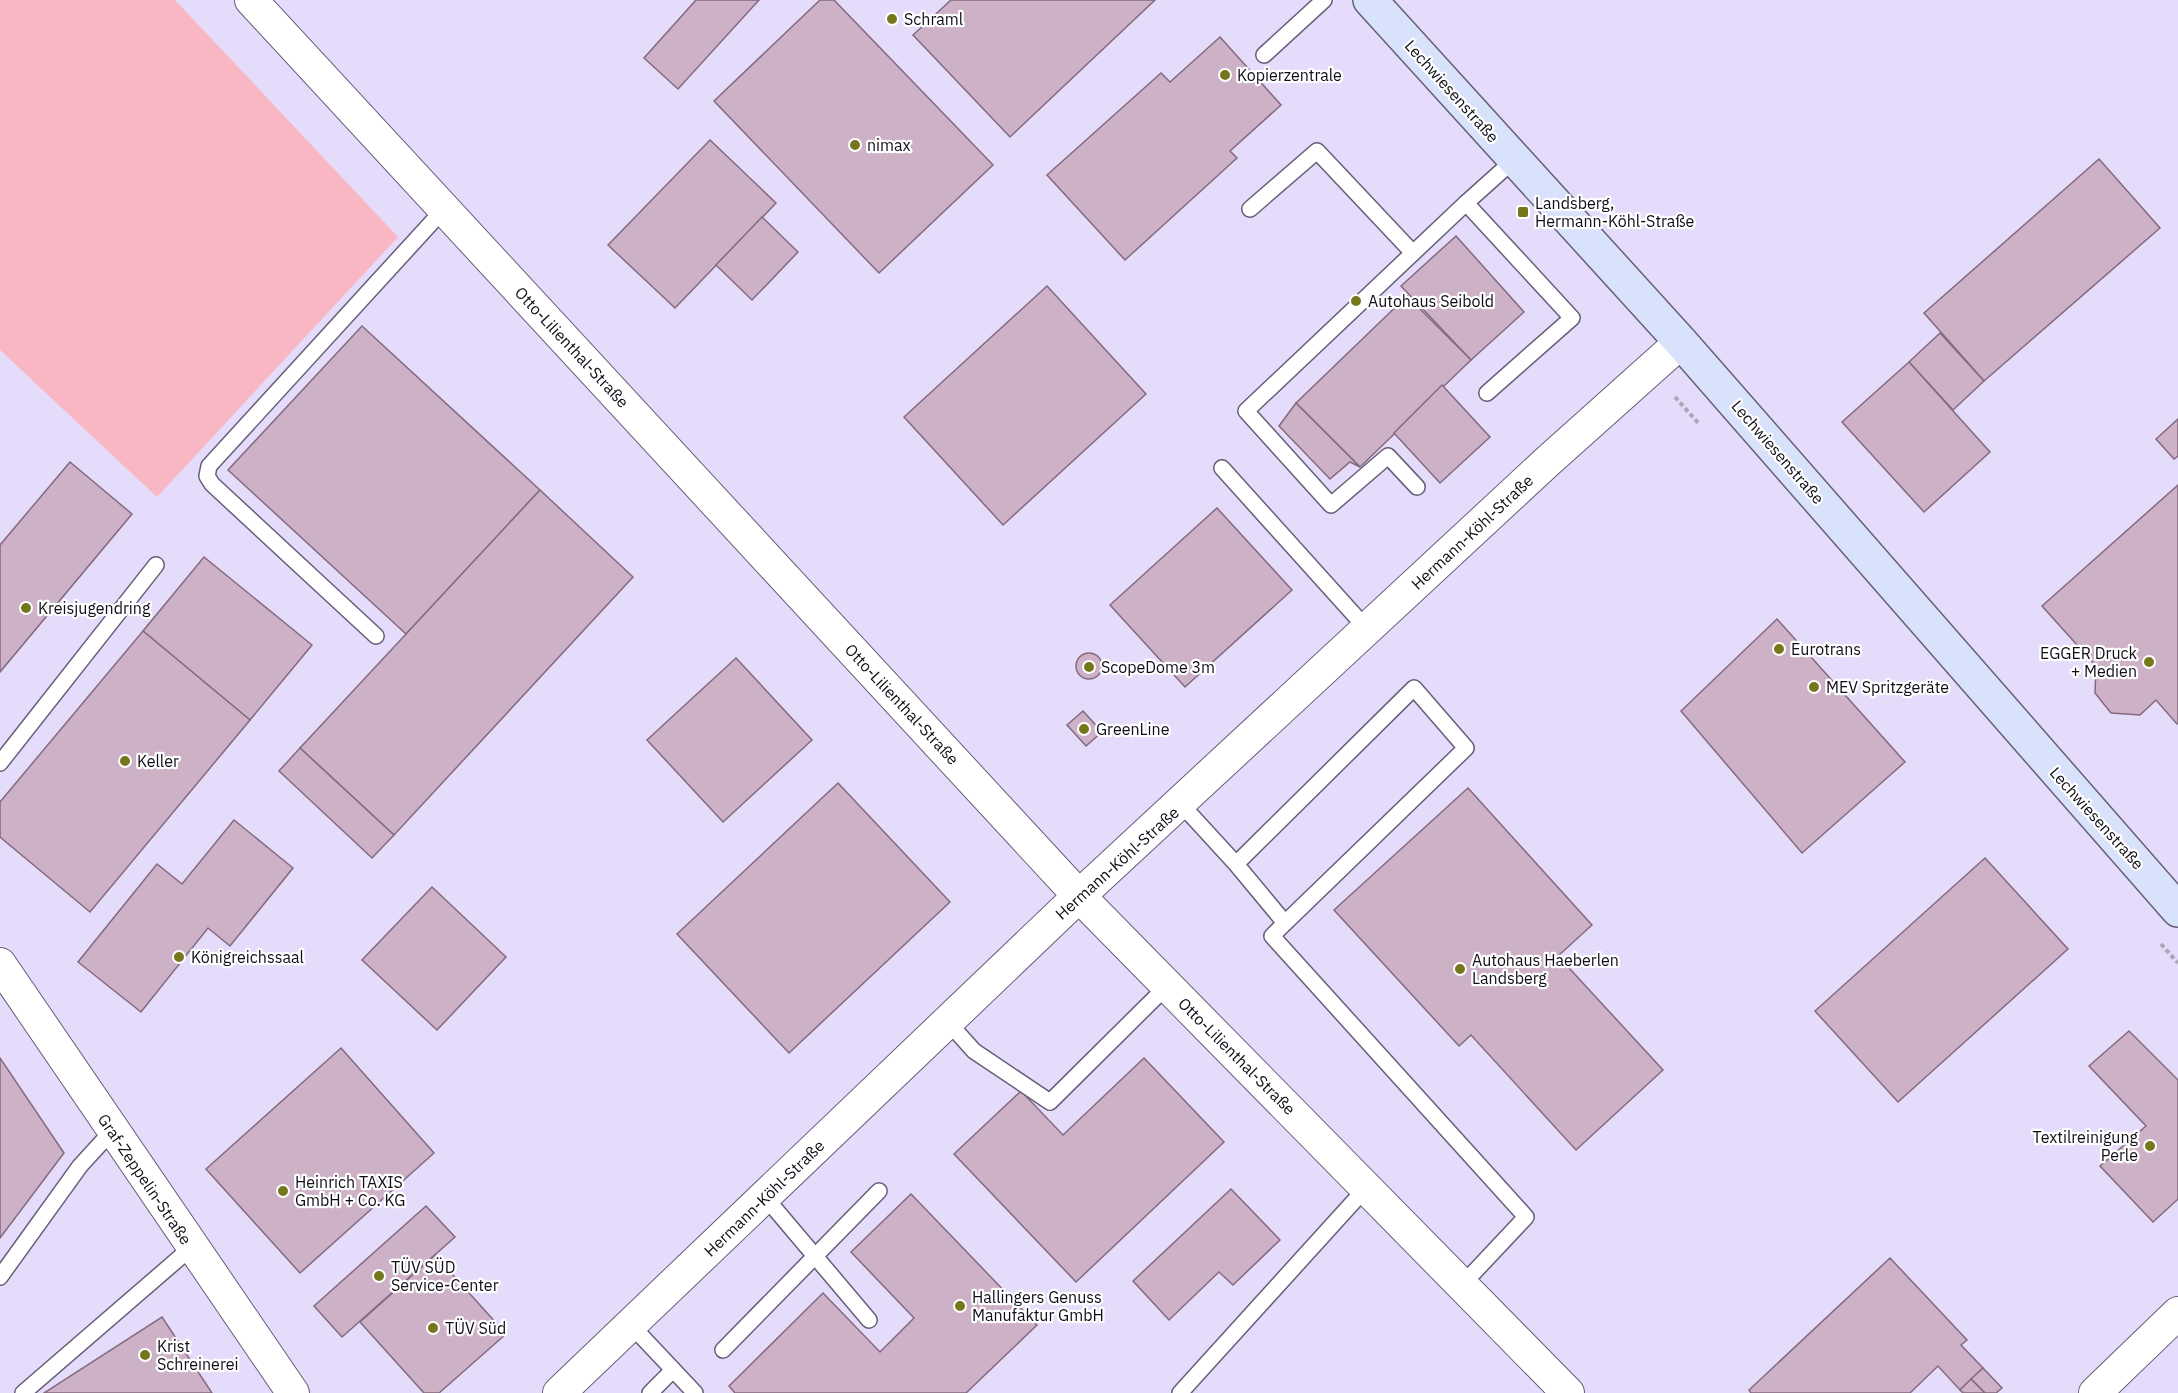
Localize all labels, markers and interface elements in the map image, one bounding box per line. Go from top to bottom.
place label: Schraml [904,9,963,29]
marker: Schraml [885,12,899,26]
street label: Lechwiesenstraße [1401,36,1503,147]
place label: Kopierzentrale [1237,65,1342,85]
marker: Kopierzentrale [1218,68,1232,82]
place label: nimax [867,135,911,155]
marker: nimax [848,138,862,152]
place label: Landsberg, Hermann-Köhl-Straße [1535,193,1695,231]
marker: Landsberg, Hermann-Köhl-Straße [1516,205,1530,219]
street label: Otto-Lilienthal-Straße [511,282,633,412]
place label: Autohaus Seibold [1368,291,1494,311]
marker: Autohaus Seibold [1349,294,1363,308]
street label: Lechwiesenstraße [1727,396,1829,508]
street label: Hermann-Köhl-Straße [1407,470,1537,594]
place label: Kreisjugendring [38,598,151,618]
marker: Kreisjugendring [19,601,33,615]
street label: Otto-Lilienthal-Straße [841,639,963,769]
place label: Eurotrans [1791,639,1861,659]
marker: Eurotrans [1772,642,1786,656]
place label: EGGER Druck + Medien [2040,643,2138,681]
marker: EGGER Druck + Medien [2142,655,2156,669]
place label: ScopeDome 3m [1101,657,1215,677]
marker: ScopeDome 3m [1082,660,1096,674]
place label: MEV Spritzgeräte [1826,677,1949,697]
marker: MEV Spritzgeräte [1807,680,1821,694]
place label: GreenLine [1096,719,1170,739]
marker: GreenLine [1077,722,1091,736]
place label: Keller [137,751,179,771]
marker: Keller [118,754,132,768]
street label: Lechwiesenstraße [2046,763,2148,874]
street label: Hermann-Köhl-Straße [1051,802,1183,924]
place label: Königreichssaal [191,947,304,967]
marker: Königreichssaal [172,950,186,964]
place label: Autohaus Haeberlen Landsberg [1472,950,1619,988]
marker: Autohaus Haeberlen Landsberg [1453,962,1467,976]
street label: Otto-Lilienthal-Straße [1174,993,1300,1119]
street label: Graf-Zeppelin-Straße [94,1110,196,1248]
place label: Textilreinigung Perle [2033,1127,2139,1165]
street label: Hermann-Köhl-Straße [700,1135,828,1261]
marker: Textilreinigung Perle [2143,1139,2157,1153]
place label: Heinrich TAXIS GmbH + Co. KG [295,1172,405,1210]
marker: Heinrich TAXIS GmbH + Co. KG [276,1184,290,1198]
place label: TÜV SÜD Service-Center [391,1257,499,1295]
marker: TÜV SÜD Service-Center [372,1269,386,1283]
place label: Hallingers Genuss Manufaktur GmbH [972,1287,1104,1325]
marker: Hallingers Genuss Manufaktur GmbH [953,1299,967,1313]
place label: TÜV Süd [445,1318,506,1338]
marker: TÜV Süd [426,1321,440,1335]
place label: Krist Schreinerei [157,1336,238,1374]
marker: Krist Schreinerei [138,1348,152,1362]

